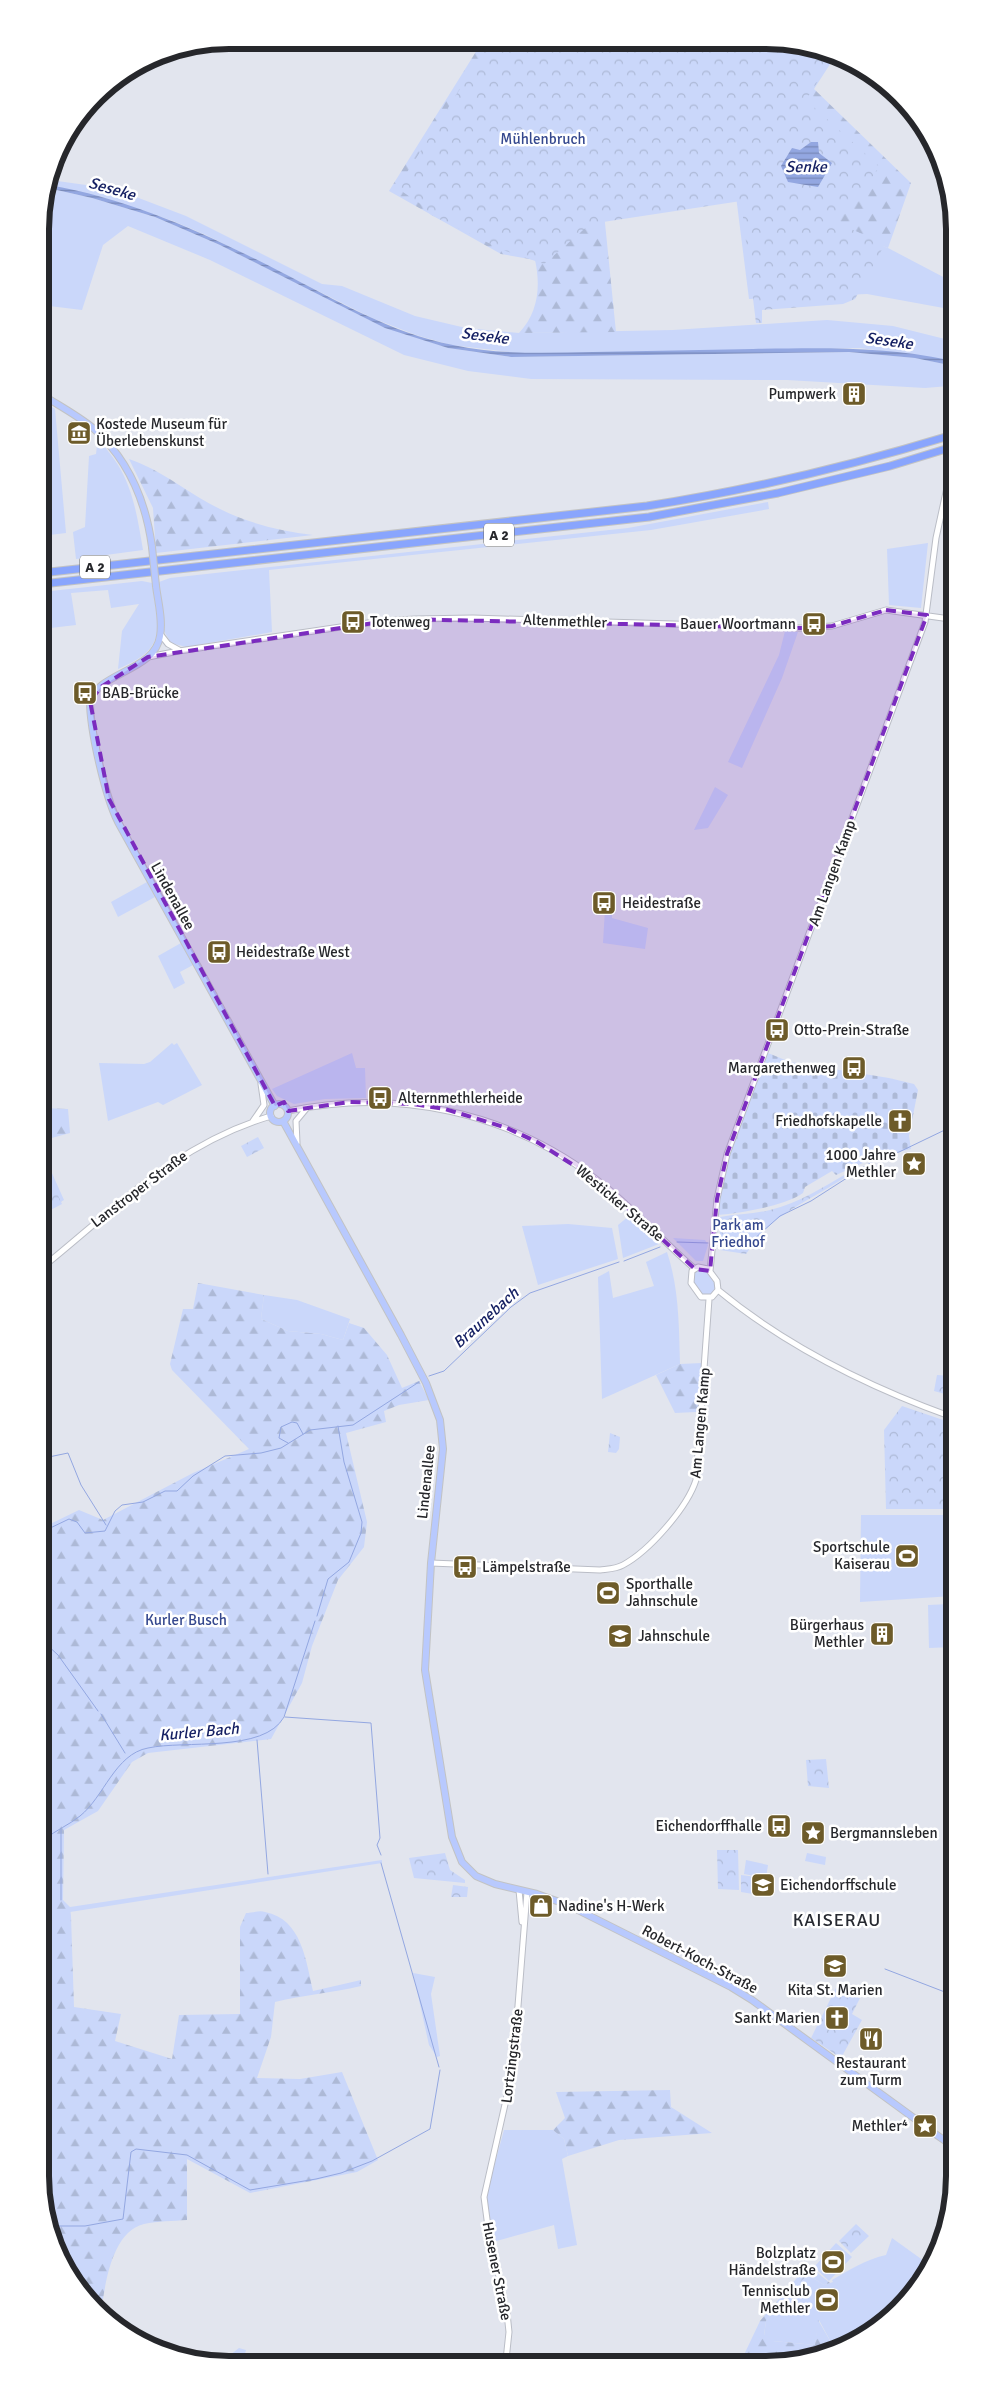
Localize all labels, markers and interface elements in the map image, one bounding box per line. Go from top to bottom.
park label: Mühlenbruch [500,130,586,148]
water label: Senke [785,157,828,177]
water label: Seseke [86,173,139,205]
water label: Seseke [460,323,511,349]
water label: Seseke [864,328,915,354]
building icon: Pumpwerk [841,381,867,407]
place label: Pumpwerk [768,385,836,403]
place label: Kostede Museum für Überlebenskunst [96,415,228,450]
museum icon: Kostede Museum für Überlebenskunst [66,420,92,446]
road number: A 2 [484,524,514,546]
road number: A 2 [80,556,110,578]
bus stop icon: Totenweg [340,609,366,635]
street label: Altenmethler [523,611,608,631]
bus stop icon: Bauer Woortmann [801,611,827,637]
place label: Totenweg [370,613,431,631]
place label: Bauer Woortmann [680,615,796,633]
bus stop icon: BAB-Brücke [72,680,98,706]
place label: BAB-Brücke [102,684,179,702]
street label: Am Langen Kamp [805,818,859,928]
street label: Lindenallee [147,859,199,933]
bus stop icon: Heidestraße [591,890,617,916]
place label: Heidestraße [622,894,701,912]
bus stop icon: Heidestraße West [206,939,232,965]
place label: Heidestraße West [236,943,350,961]
bus stop icon: Otto-Prein-Straße [764,1017,790,1043]
place label: Otto-Prein-Straße [794,1021,909,1039]
bus stop icon: Margarethenweg [841,1055,867,1081]
place label: Margarethenweg [728,1059,836,1077]
bus stop icon: Alternmethlerheide [367,1085,393,1111]
place label: Alternmethlerheide [398,1089,523,1107]
church icon: Friedhofskapelle [887,1108,913,1134]
place label: Friedhofskapelle [775,1112,882,1130]
place label: 1000 Jahre Methler [825,1146,896,1181]
street label: Lanstroper Straße [87,1147,191,1231]
place icon: 1000 Jahre Methler [901,1151,927,1177]
street label: Westicker Straße [572,1161,668,1245]
park label: Park am Friedhof [711,1216,766,1251]
water label: Braunebach [449,1282,524,1353]
street label: Am Langen Kamp [686,1367,714,1479]
street label: Lindenallee [413,1444,439,1520]
place label: Sportschule Kaiserau [813,1538,890,1573]
sports icon: Sportschule Kaiserau [894,1543,920,1569]
bus stop icon: Lämpelstraße [452,1554,478,1580]
place label: Lämpelstraße [482,1558,571,1576]
place label: Sporthalle Jahnschule [626,1575,698,1610]
sports icon: Sporthalle Jahnschule [595,1580,621,1606]
park label: Kurler Busch [145,1611,227,1629]
place label: Bürgerhaus Methler [790,1616,864,1651]
building icon: Bürgerhaus Methler [869,1621,895,1647]
school or university icon: Jahnschule [607,1623,633,1649]
place label: Jahnschule [638,1627,710,1645]
water label: Kurler Bach [158,1718,241,1745]
bus stop icon: Eichendorffhalle [766,1813,792,1839]
place label: Eichendorffhalle [655,1817,762,1835]
place icon: Bergmannsleben [800,1820,826,1846]
place label: Bergmannsleben [830,1824,938,1842]
school or university icon: Eichendorffschule [750,1872,776,1898]
place label: Eichendorffschule [780,1876,897,1894]
shop icon: Nadine's H-Werk [528,1893,554,1919]
place label: Nadine's H-Werk [558,1897,665,1915]
district label: KAISERAU [793,1909,881,1931]
street label: Robert-Koch-Straße [639,1921,761,1997]
school or university icon: Kita St. Marien [822,1953,848,1979]
place label: Kita St. Marien [787,1981,883,1999]
church icon: Sankt Marien [824,2005,850,2031]
street label: Lortzingstraße [497,2008,527,2104]
place label: Sankt Marien [735,2009,820,2027]
restaurant icon: Restaurant zum Turm [858,2026,884,2052]
place label: Restaurant zum Turm [836,2054,906,2089]
place icon: Methler⁴ [912,2113,938,2139]
place label: Methler⁴ [851,2117,908,2135]
street label: Husener Straße [479,2220,515,2322]
place label: Bolzplatz Händelstraße [728,2244,816,2279]
sports icon: Bolzplatz Händelstraße [820,2249,846,2275]
place label: Tennisclub Methler [742,2282,810,2317]
sports icon: Tennisclub Methler [814,2287,840,2313]

